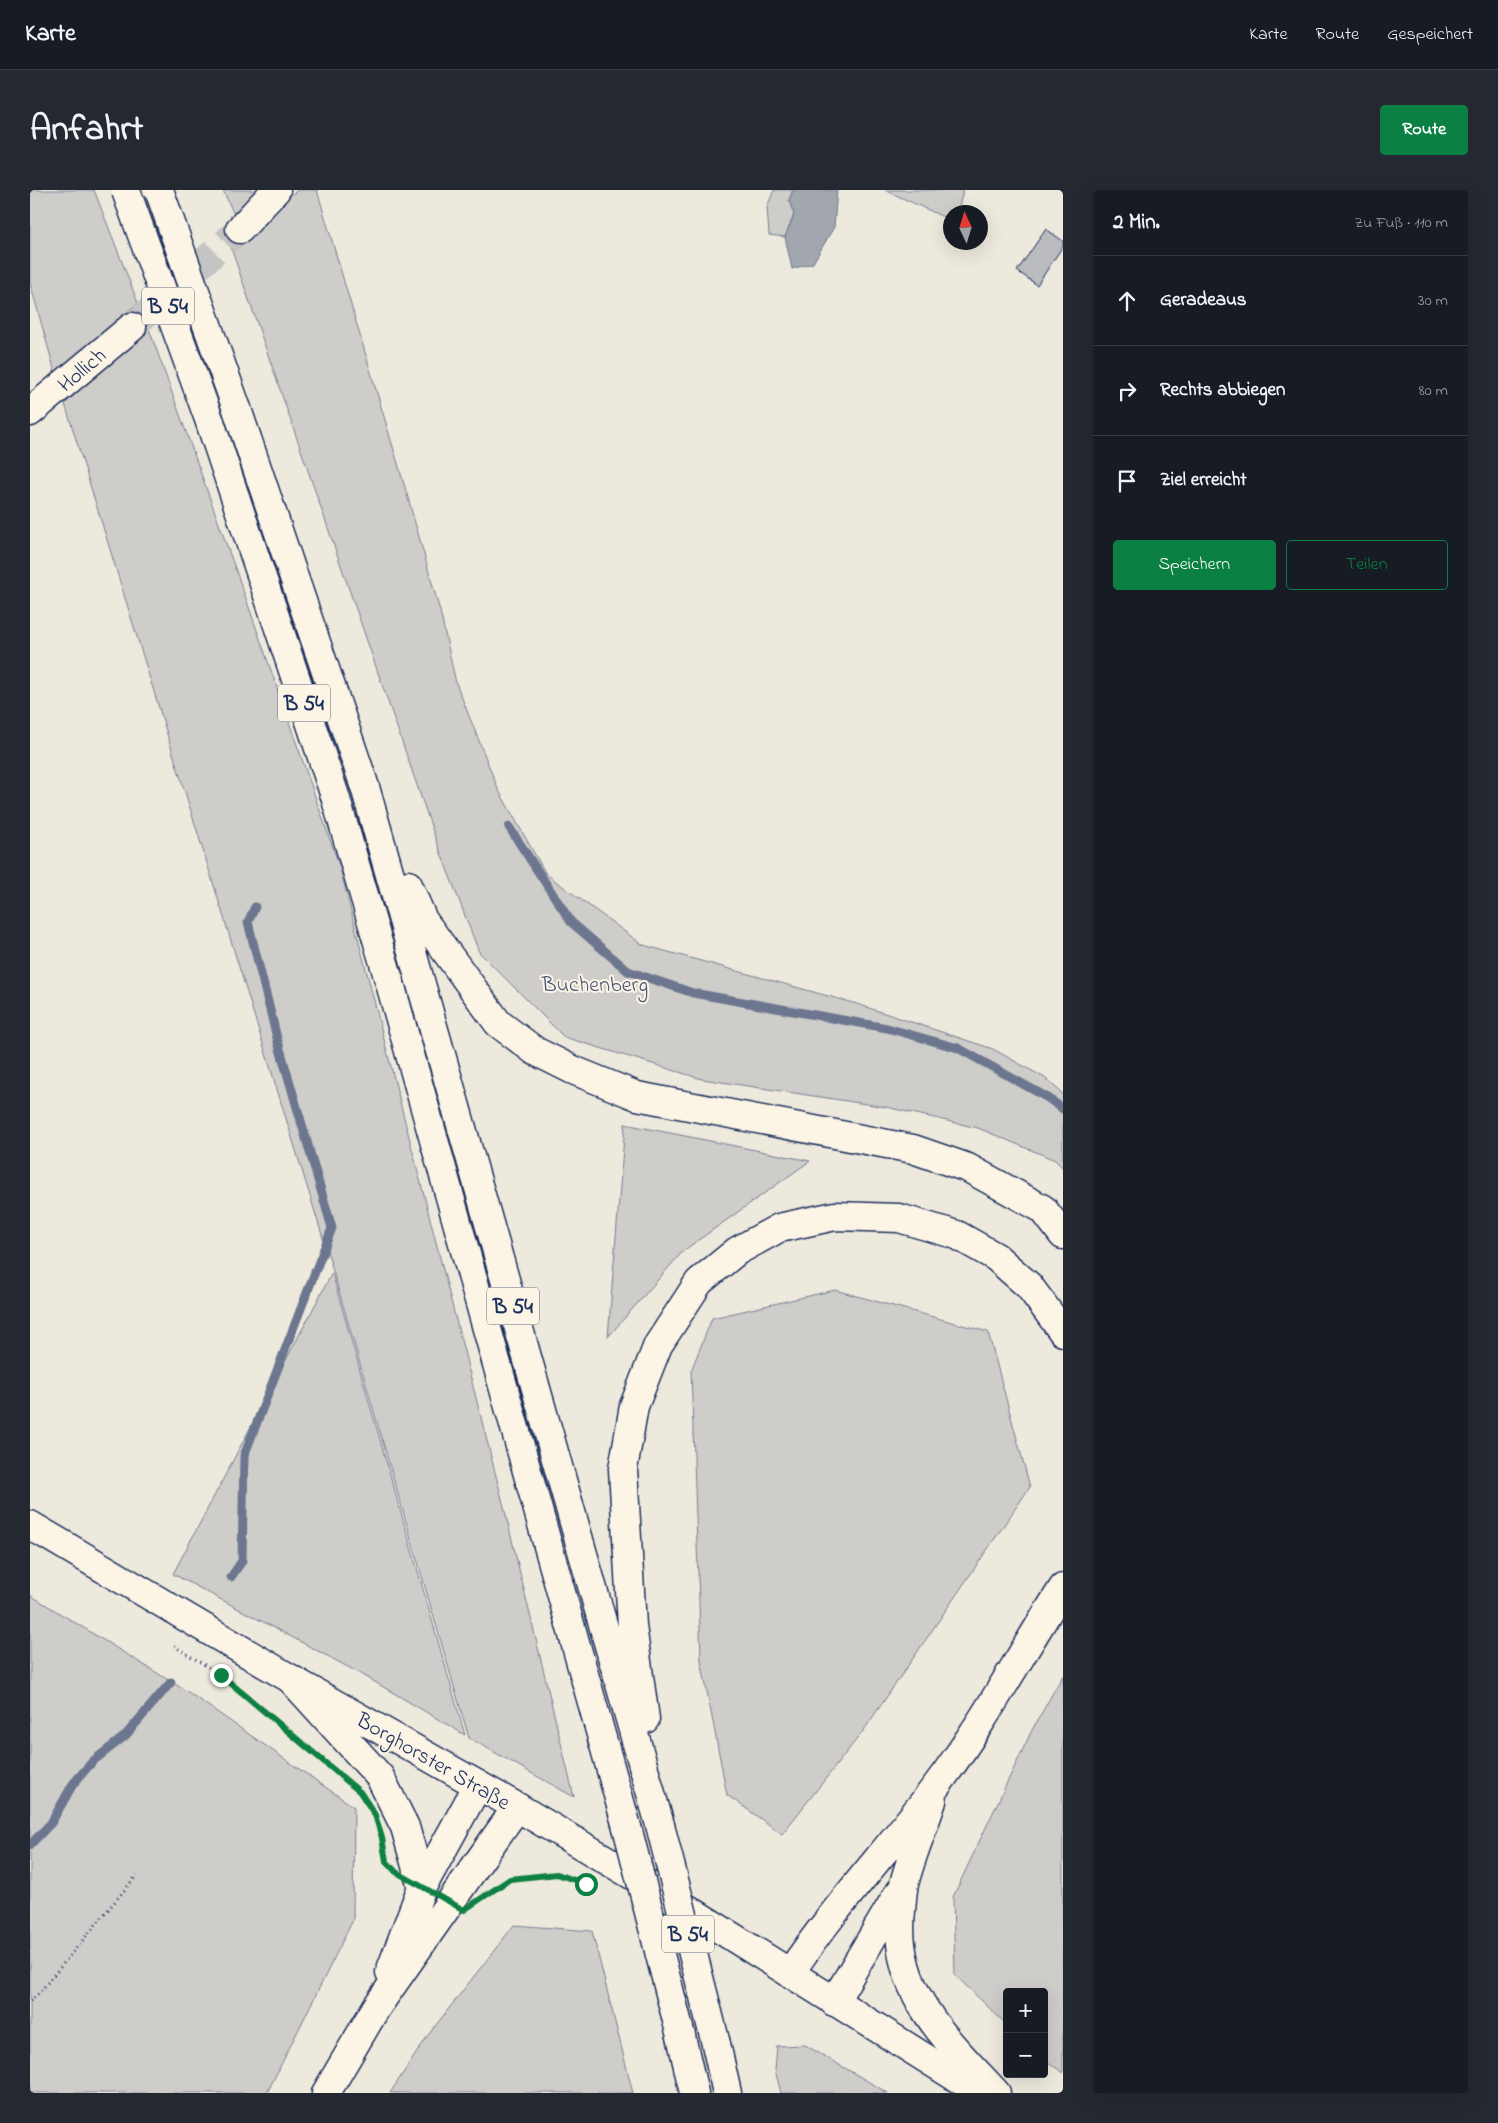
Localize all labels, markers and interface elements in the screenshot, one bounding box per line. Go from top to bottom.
text: Karte [25,17,76,52]
text: Karte [1249,22,1287,48]
text: Route [1315,22,1359,48]
text: Gespeichert [1387,22,1473,48]
text: Anfahrt [30,105,143,156]
button: Route [1380,105,1468,155]
north arrow [943,205,988,250]
text: 2 Min. [1113,208,1160,238]
text: Zu Fuß · 110 m [1354,211,1448,235]
icon: ahead [1113,287,1141,315]
text: Geradeaus [1160,287,1247,314]
road number: B 54 [142,288,194,324]
text: 30 m [1418,289,1448,313]
street label: Hollich [52,341,114,401]
icon: right [1113,377,1141,405]
text: Rechts abbiegen [1160,377,1285,404]
text: 80 m [1419,379,1448,403]
icon: arrive [1113,467,1141,495]
text: Ziel erreicht [1160,467,1247,494]
button: Speichern [1113,540,1276,590]
button: Teilen [1286,540,1448,590]
road number: B 54 [278,684,330,722]
park label: Buchenberg [541,970,648,1003]
road number: B 54 [487,1288,539,1324]
route end [210,1664,233,1687]
street label: Borghorster Straße [348,1705,516,1821]
route start [575,1873,598,1896]
road number: B 54 [662,1916,714,1952]
map controls [1003,1988,1048,2078]
button: + [1003,1988,1048,2033]
button: − [1003,2033,1048,2078]

